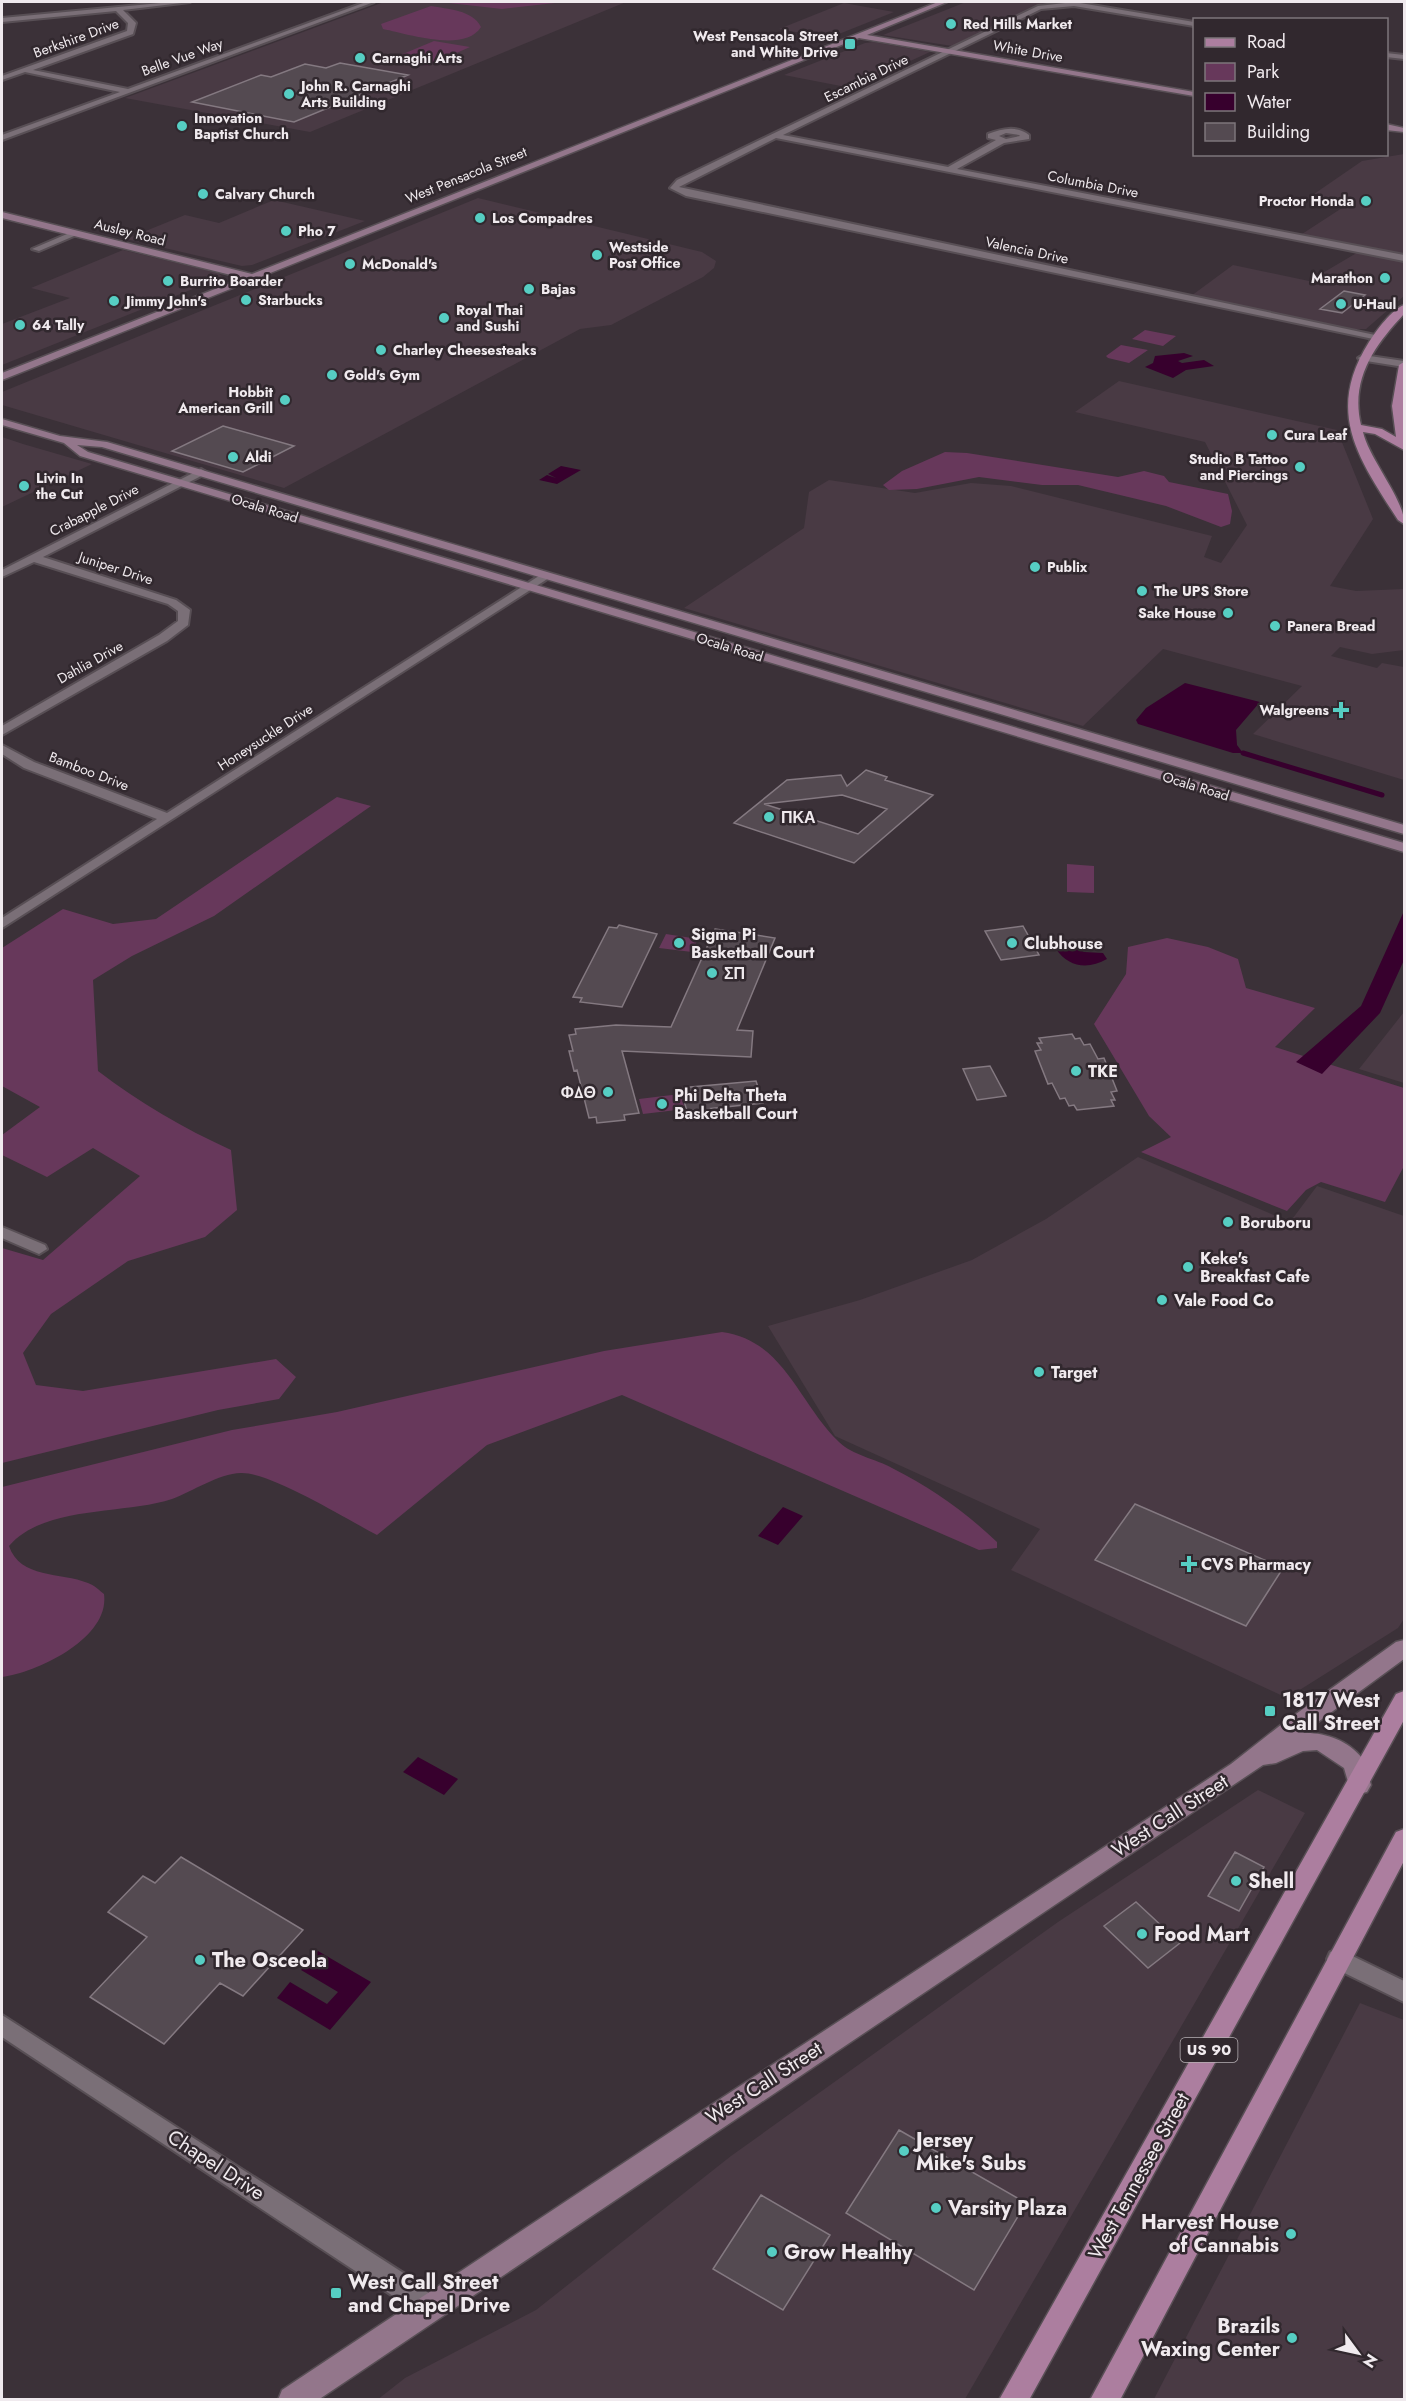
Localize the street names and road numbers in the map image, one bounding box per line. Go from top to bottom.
street label: Berkshire Drive [30,13,122,63]
street label: Belle Vue Way [139,33,226,81]
street label: White Drive [991,35,1065,67]
street label: Escambia Drive [821,49,911,107]
street label: West Pensacola Street [402,141,530,208]
street label: Columbia Drive [1046,165,1140,203]
street label: Ausley Road [92,213,168,251]
street label: Valencia Drive [983,231,1071,269]
street label: Crabapple Drive [46,479,142,541]
street label: Ocala Road [229,488,301,528]
street label: Juniper Drive [74,546,156,589]
street label: Ocala Road [694,627,766,667]
street label: Dahlia Drive [53,636,127,688]
street label: Honeysuckle Drive [214,699,316,775]
street label: Bamboo Drive [46,747,132,795]
street label: Ocala Road [1160,766,1232,806]
street label: West Call Street [1106,1767,1234,1865]
street label: West Call Street [700,2034,828,2132]
road number: US 90 [1180,2038,1238,2062]
street label: West Tennessee Street [1081,2087,1197,2265]
street label: Chapel Drive [162,2123,270,2207]

